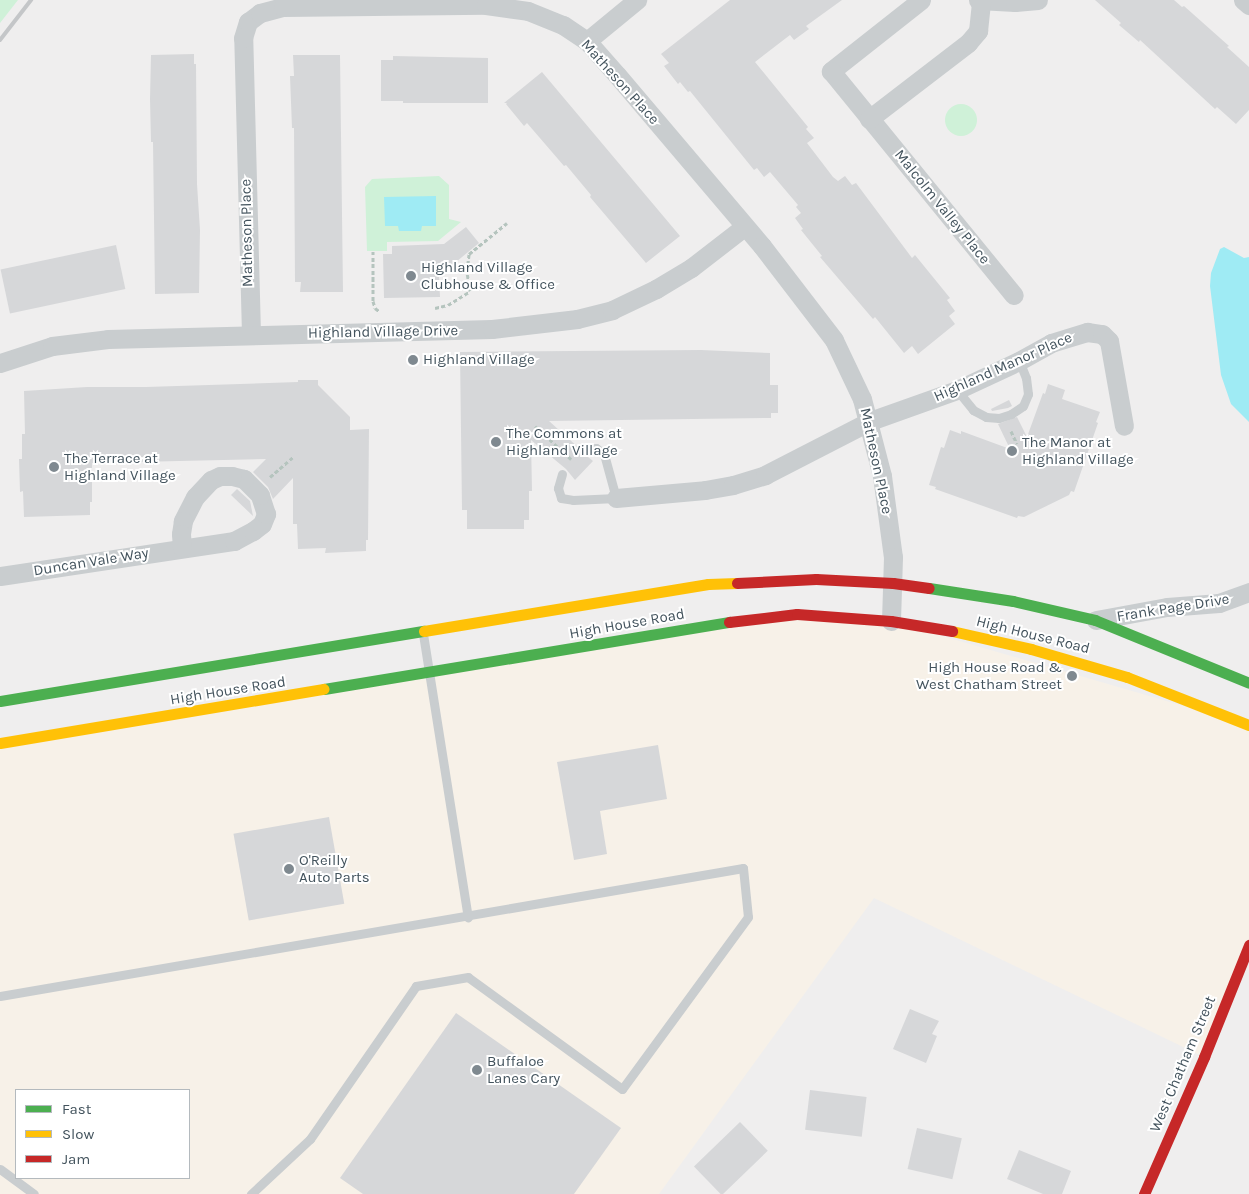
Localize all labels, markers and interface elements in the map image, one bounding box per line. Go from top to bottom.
street label: Matheson Place [577,36,663,128]
street label: Malcolm Valley Place [890,146,994,268]
street label: Matheson Place [237,179,257,287]
place label: Highland Village Clubhouse & Office [421,258,555,293]
marker: Highland Village Clubhouse & Office [405,270,417,282]
street label: Highland Village Drive [308,322,458,342]
street label: Highland Manor Place [931,328,1075,406]
place label: Highland Village [423,351,535,369]
marker: Highland Village [407,354,419,366]
street label: Matheson Place [856,406,896,516]
place label: The Commons at Highland Village [506,424,622,459]
place label: The Manor at Highland Village [1022,433,1134,468]
marker: The Commons at Highland Village [490,436,502,448]
marker: The Manor at Highland Village [1006,445,1018,457]
place label: The Terrace at Highland Village [64,449,176,484]
marker: The Terrace at Highland Village [48,461,60,473]
street label: Duncan Vale Way [32,544,150,580]
street label: Frank Page Drive [1115,590,1231,626]
street label: High House Road [568,605,686,643]
street label: High House Road [974,612,1092,658]
place label: High House Road & West Chatham Street [916,658,1062,693]
marker: High House Road & West Chatham Street [1066,670,1078,682]
street label: High House Road [169,673,287,709]
place label: O'Reilly Auto Parts [299,851,370,886]
marker: O'Reilly Auto Parts [283,863,295,875]
street label: West Chatham Street [1146,993,1220,1135]
place label: Buffaloe Lanes Cary [487,1052,560,1087]
marker: Buffaloe Lanes Cary [471,1064,483,1076]
legend [15,1089,190,1179]
text: Fast [62,1100,91,1118]
text: Slow [62,1125,94,1143]
text: Jam [62,1150,90,1168]

